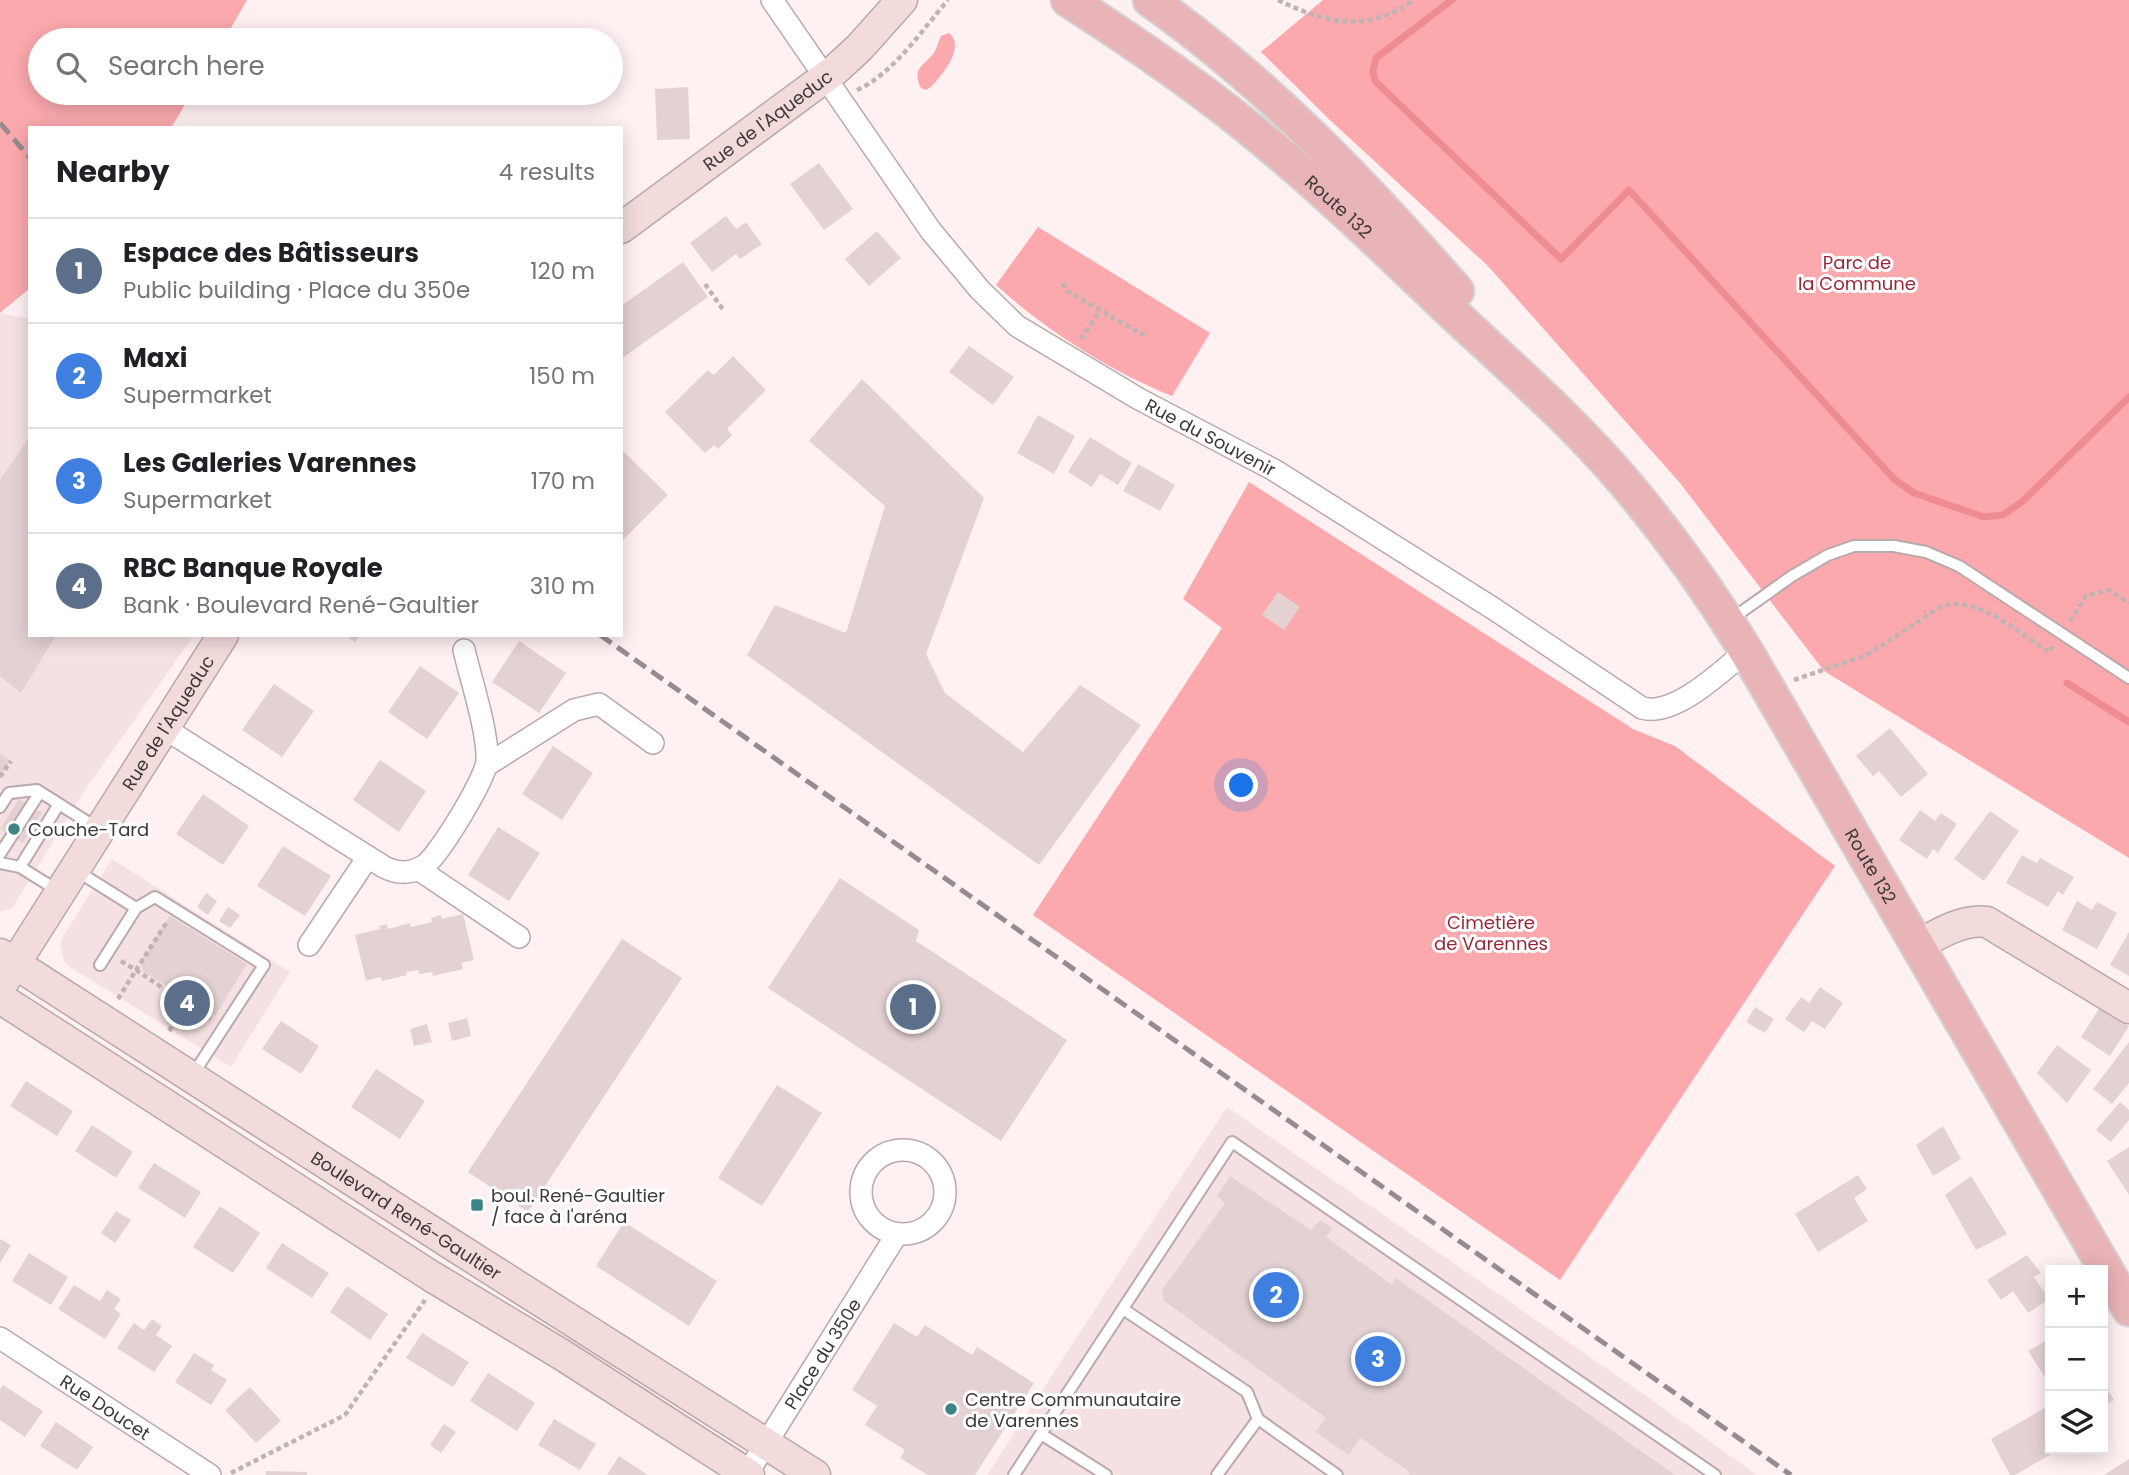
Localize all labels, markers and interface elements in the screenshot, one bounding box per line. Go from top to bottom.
search box [28,28,623,105]
icon: search [52,48,90,86]
text: Search here [108,48,265,84]
street label: Rue de l'Aqueduc [697,64,837,176]
text: Nearby [56,150,170,193]
text: 4 results [499,156,595,188]
street label: Route 132 [1300,169,1378,244]
text: Espace des Bâtisseurs [123,235,419,271]
park label: Parc de la Commune [1798,250,1916,296]
text: 1 [75,255,83,287]
text: 120 m [530,255,595,287]
text: Public building · Place du 350e [123,274,470,306]
text: Maxi [123,340,187,376]
text: 2 [72,360,86,392]
text: 150 m [529,360,595,392]
text: Supermarket [123,379,272,411]
street label: Rue du Souvenir [1141,392,1281,482]
text: Les Galeries Varennes [123,445,417,481]
text: 3 [72,465,86,497]
text: 170 m [531,465,595,497]
text: Supermarket [123,484,272,516]
text: RBC Banque Royale [123,550,383,586]
text: 4 [71,570,87,602]
text: 310 m [530,570,595,602]
text: Bank · Boulevard René-Gaultier [123,589,479,621]
street label: Rue de l'Aqueduc [115,650,220,795]
your location [1224,768,1258,802]
place label: Couche-Tard [28,817,149,842]
marker: Couche-Tard [6,821,22,837]
street label: Route 132 [1839,824,1903,908]
park label: Cimetière de Varennes [1434,910,1548,956]
pin: 4 [164,977,210,1029]
pin: 1 [890,981,936,1033]
street label: Boulevard René-Gaultier [306,1145,507,1285]
place label: boul. René-Gaultier / face à l'aréna [491,1183,665,1229]
marker: boul. René-Gaultier / face à l'aréna [469,1197,485,1213]
map controls [2045,1265,2108,1454]
button: + [2045,1265,2108,1328]
pin: 2 [1253,1269,1299,1321]
street label: Place du 350e [778,1293,866,1414]
button: − [2045,1328,2108,1391]
pin: 3 [1355,1333,1401,1385]
street label: Rue Doucet [56,1368,155,1445]
place label: Centre Communautaire de Varennes [965,1387,1181,1433]
button: layers [2045,1391,2108,1454]
marker: Centre Communautaire de Varennes [943,1401,959,1417]

